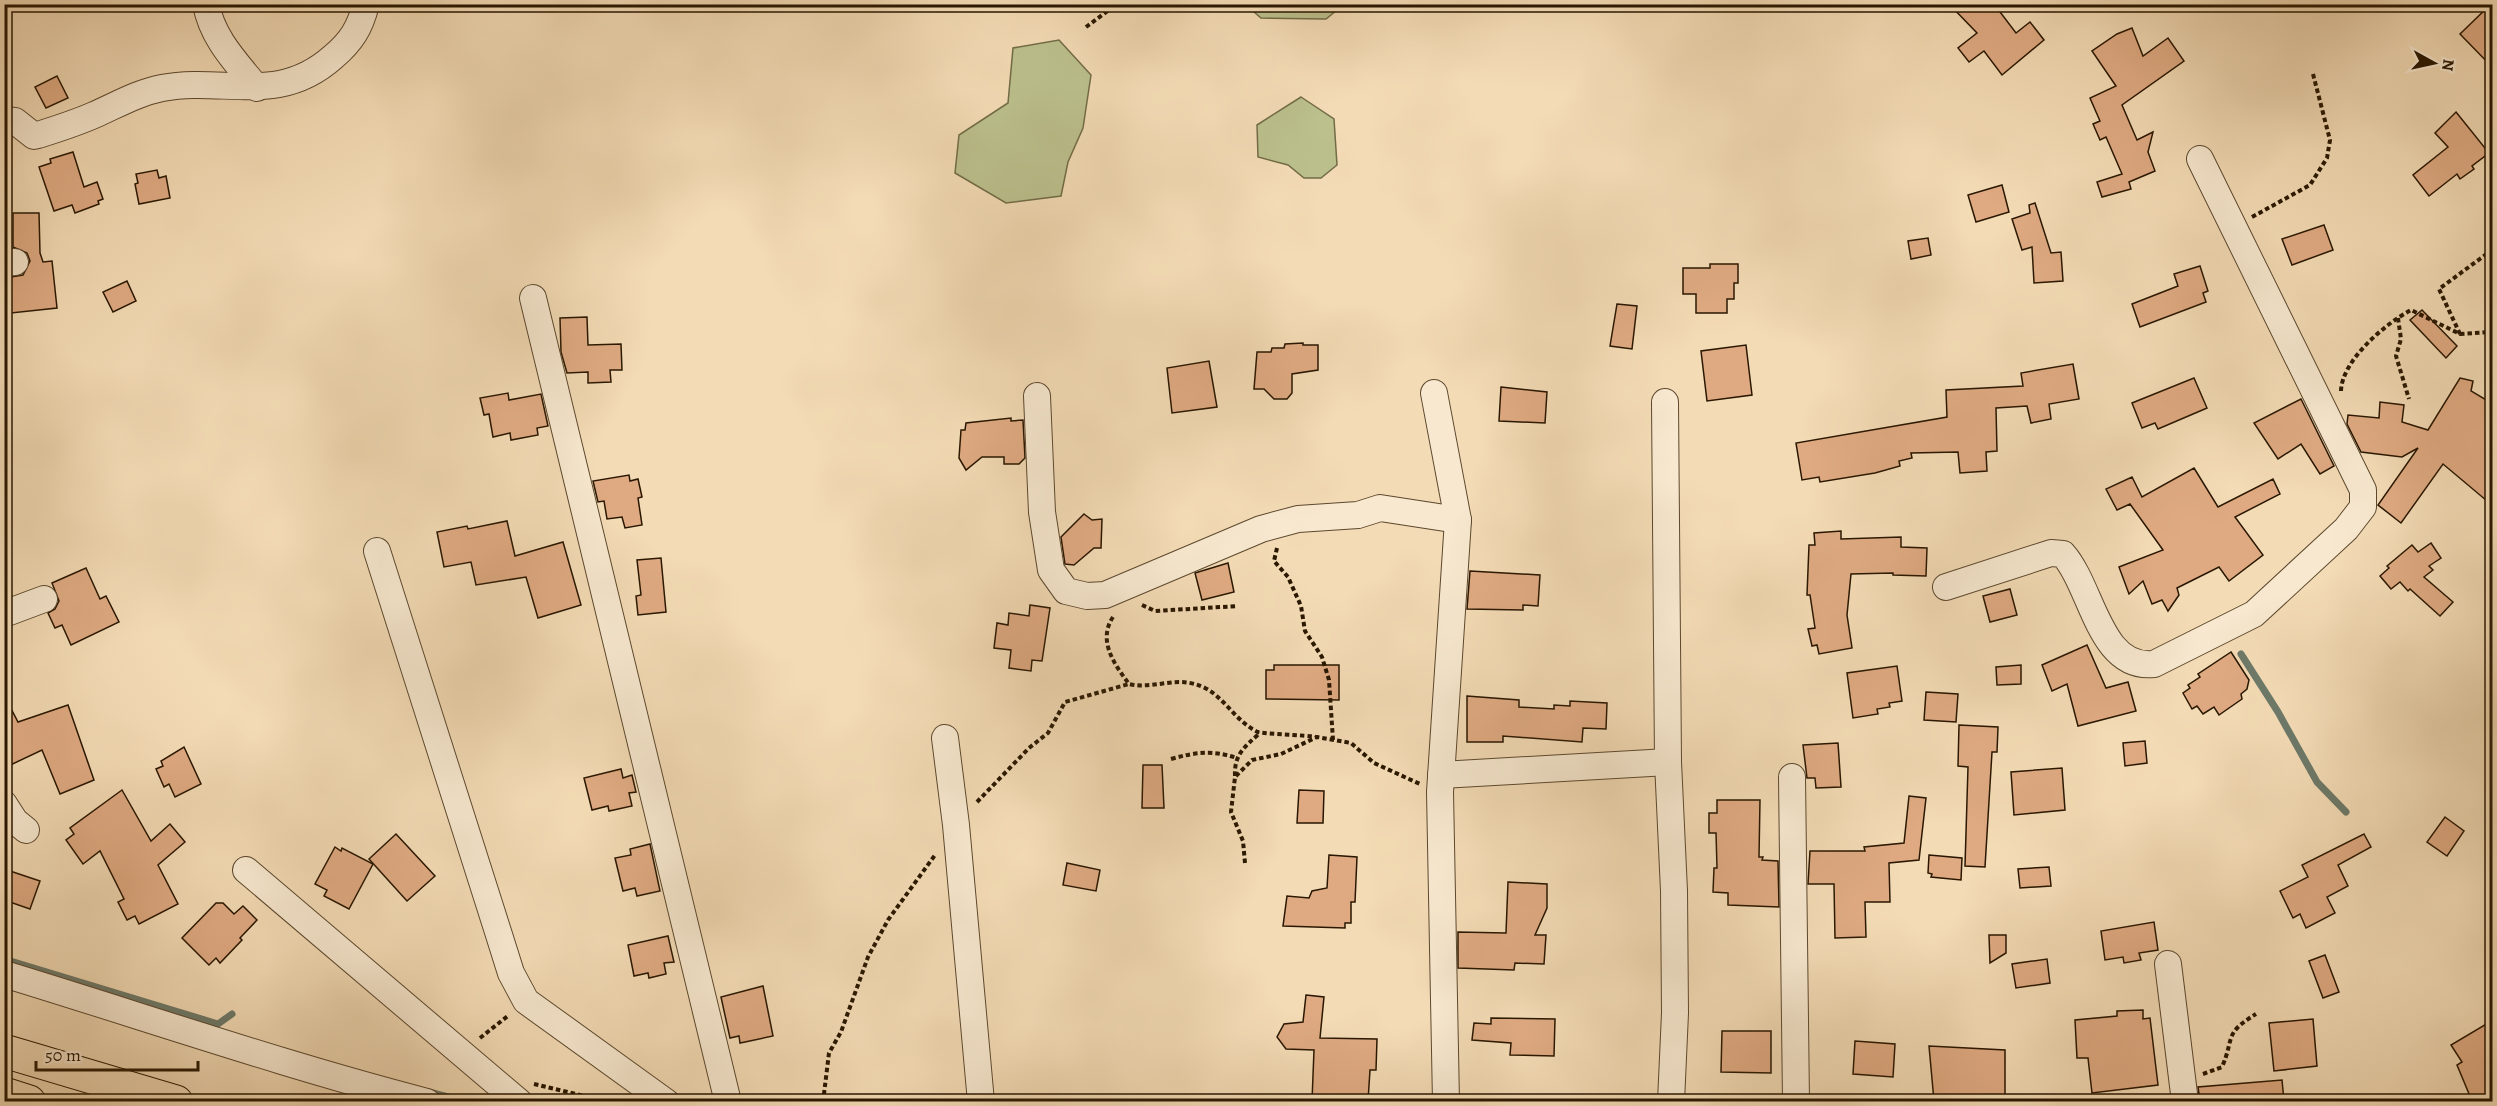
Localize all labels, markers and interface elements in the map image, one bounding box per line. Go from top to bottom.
north arrow [2404,33,2464,93]
text: N [2436,58,2460,73]
scale bar [36,1034,198,1072]
text: 50 m [45,1043,81,1067]

